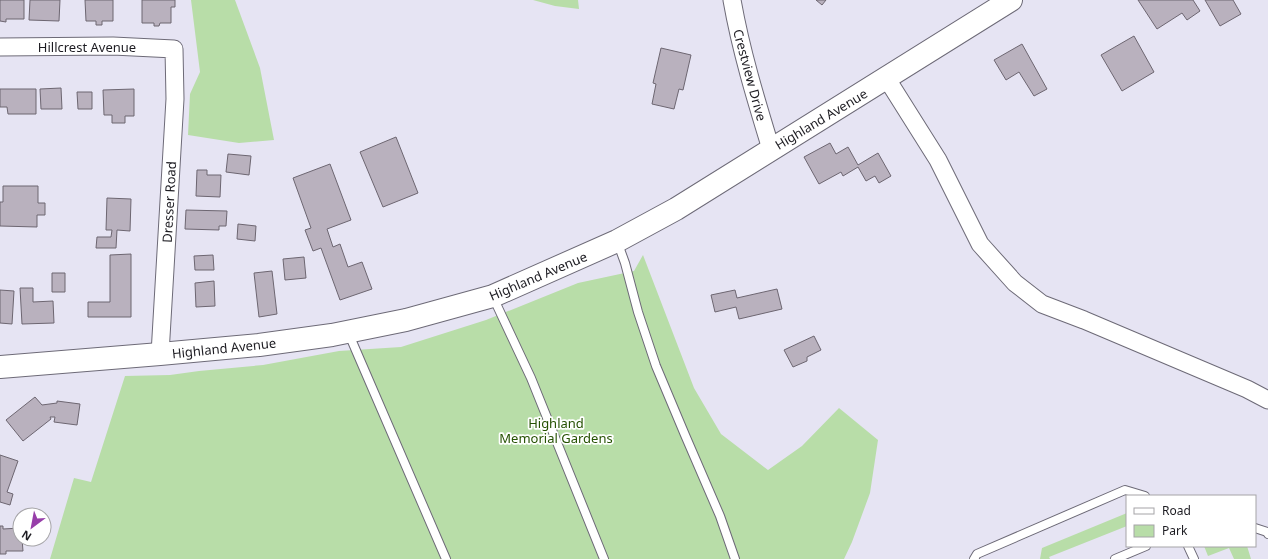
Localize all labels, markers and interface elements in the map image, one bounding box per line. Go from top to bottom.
street label: Crestview Drive [729,27,771,123]
street label: Hillcrest Avenue [38,38,136,56]
street label: Highland Avenue [771,84,871,154]
street label: Dresser Road [158,161,180,243]
street label: Highland Avenue [486,247,590,305]
street label: Highland Avenue [171,334,277,362]
park label: Highland Memorial Gardens [499,414,613,447]
legend [1126,495,1256,547]
text: Road [1162,502,1191,519]
north arrow [12,507,52,547]
text: Park [1162,522,1188,539]
text: N [19,527,34,545]

